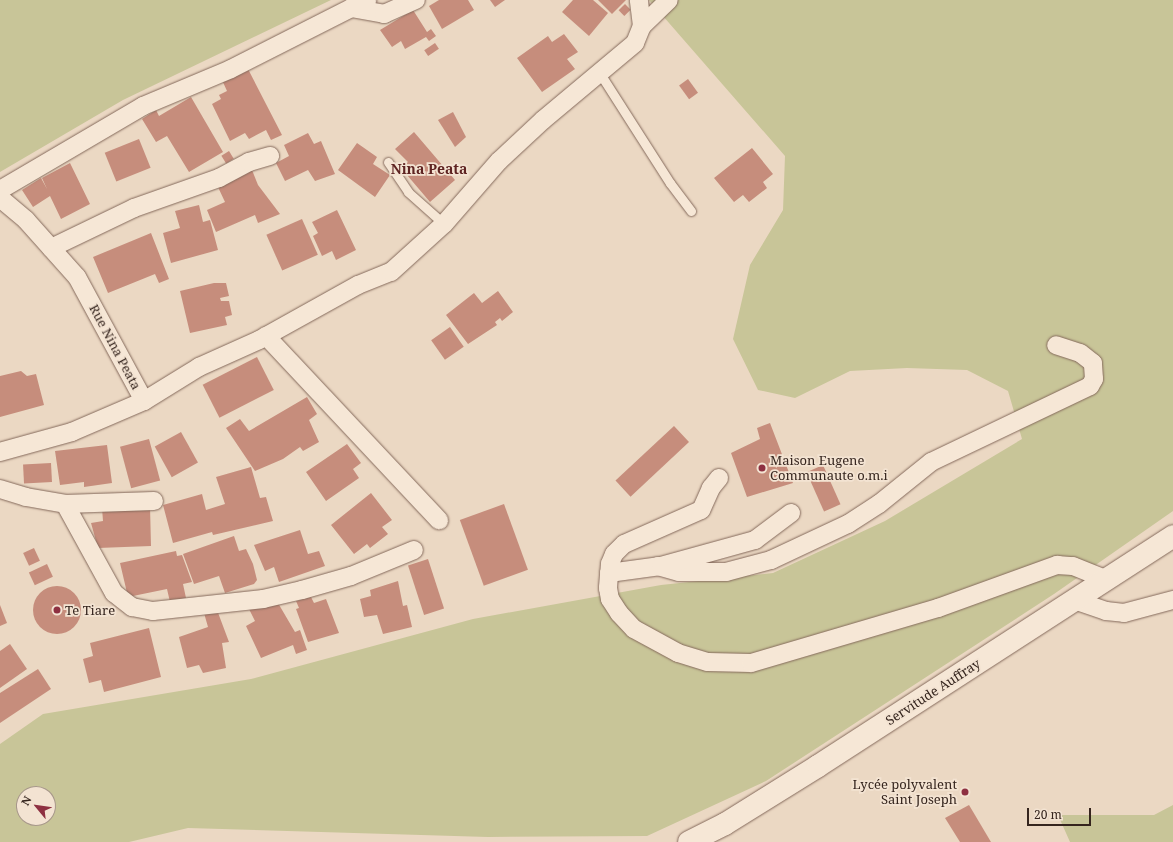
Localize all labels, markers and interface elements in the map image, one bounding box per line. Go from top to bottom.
district label: Nina Peata [391,161,467,177]
street label: Rue Nina Peata [86,302,144,392]
place label: Maison Eugene Communaute o.m.i [770,453,888,484]
marker: Maison Eugene Communaute o.m.i [757,463,767,473]
place label: Te Tiare [65,602,115,618]
marker: Te Tiare [52,605,62,615]
street label: Servitude Auffray [883,656,983,728]
place label: Lycée polyvalent Saint Joseph [853,777,957,808]
north arrow [16,786,56,826]
marker: Lycée polyvalent Saint Joseph [960,787,970,797]
text: N [17,793,35,808]
scale bar [1029,800,1093,826]
text: 20 m [1034,806,1062,823]

